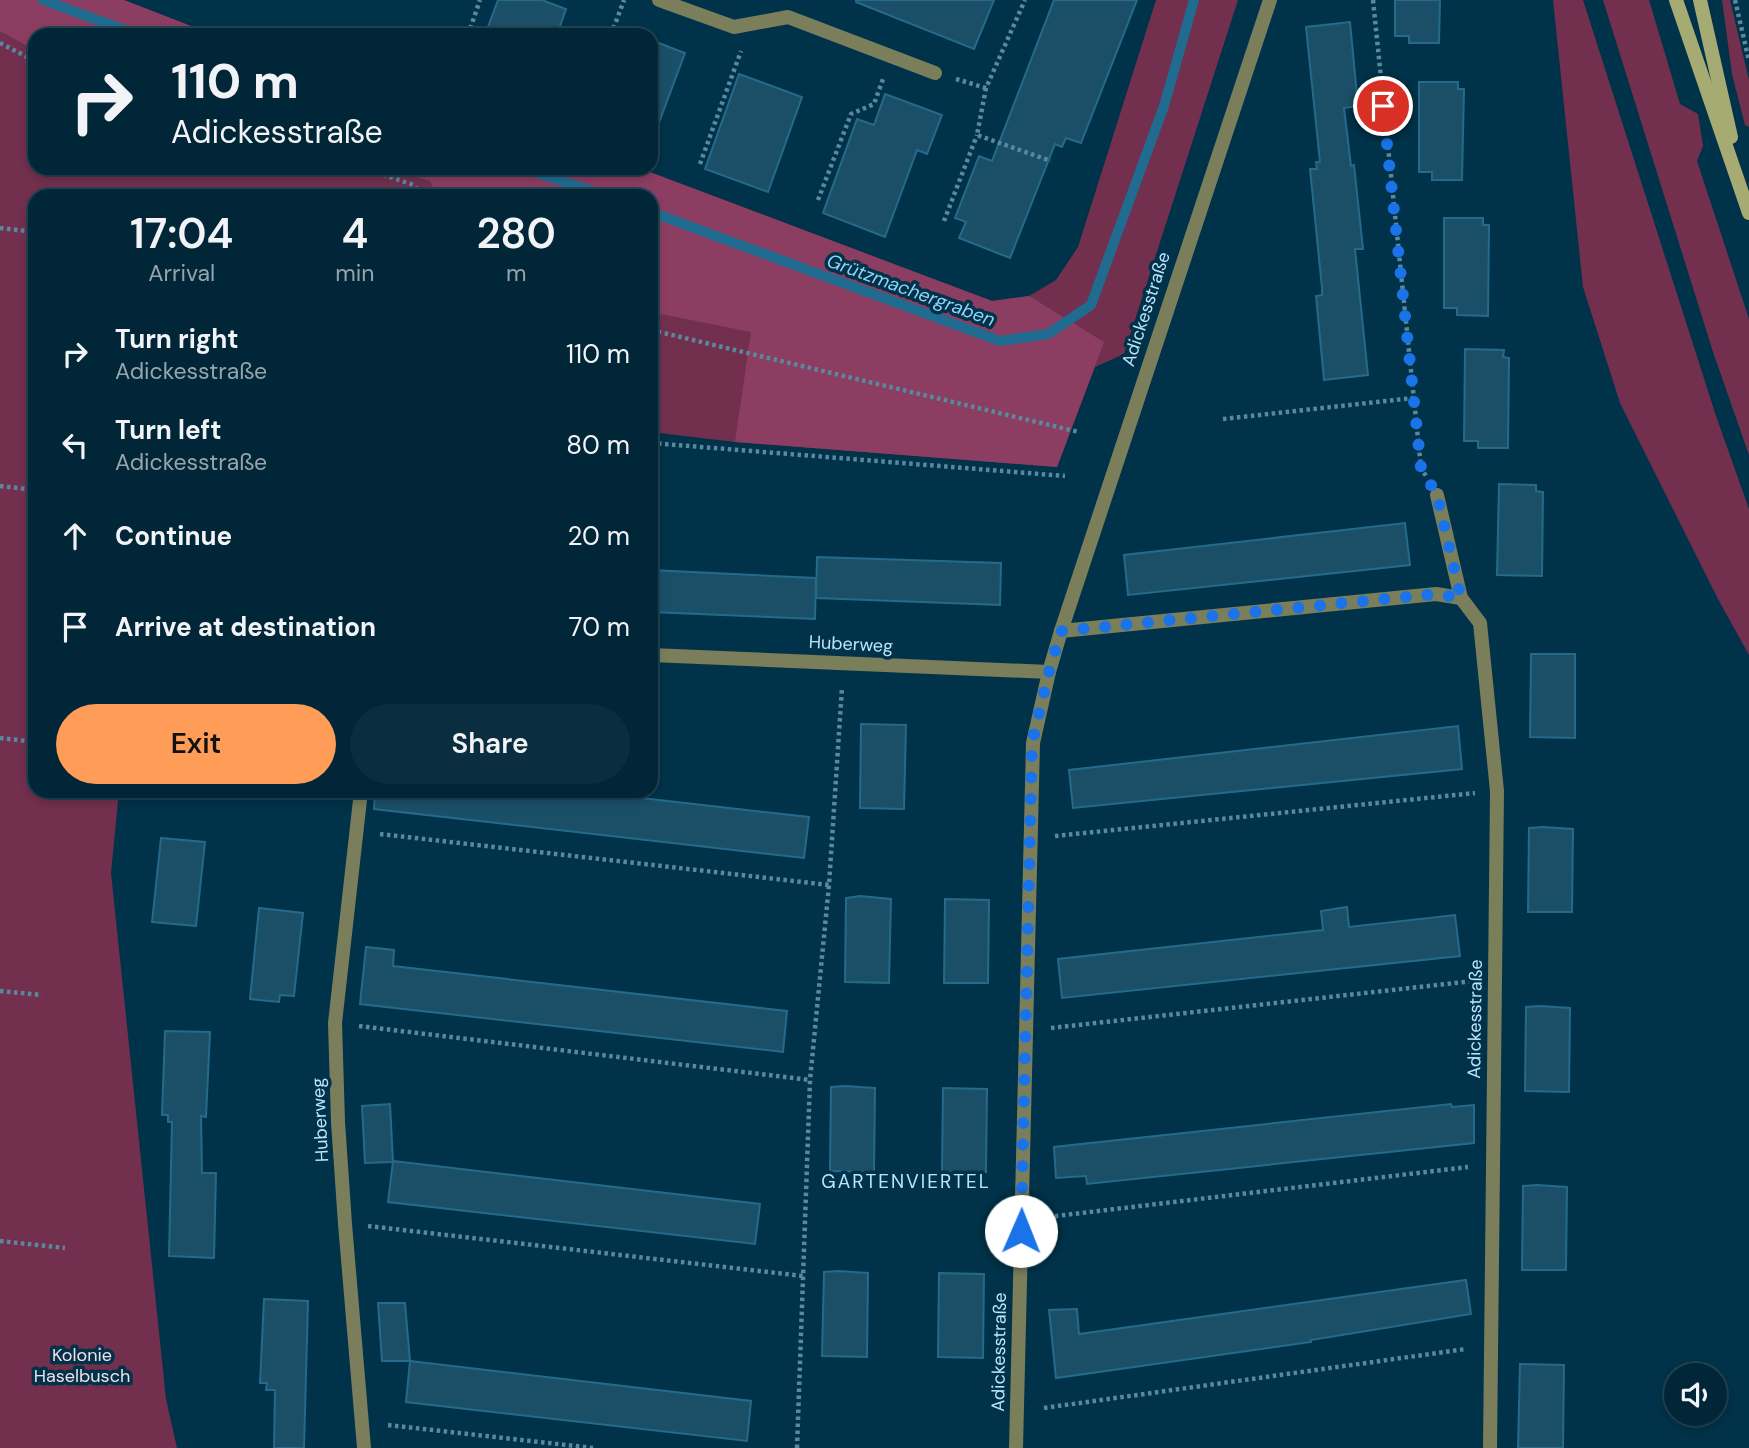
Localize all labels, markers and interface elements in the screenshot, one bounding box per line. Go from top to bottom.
text: 110 m [171,49,299,113]
icon: right [56,56,147,147]
pin [1353,76,1413,136]
icon: arrive [1364,87,1402,125]
text: Adickesstraße [171,111,383,153]
text: 17:04 [130,206,233,261]
text: 4 [342,206,368,261]
text: 280 [477,206,556,261]
water label: Grützmachergraben [823,248,999,332]
street label: Adickesstraße [1116,249,1176,369]
text: Arrival [148,258,215,288]
text: min [335,258,375,288]
text: m [506,258,526,288]
text: Turn right [115,322,239,356]
icon: right [56,335,94,373]
text: 110 m [566,337,630,371]
text: Adickesstraße [115,356,267,386]
text: Turn left [115,413,222,447]
icon: left [56,426,94,464]
text: 80 m [566,428,630,462]
text: Adickesstraße [115,447,267,477]
icon: ahead [56,517,94,555]
text: Continue [115,519,232,553]
text: 20 m [567,519,630,553]
icon: arrive [56,608,94,646]
text: Arrive at destination [115,610,376,644]
text: 70 m [569,610,630,644]
street label: Huberweg [808,630,894,658]
button: Exit [56,704,336,784]
button: Share [350,704,630,784]
street label: Adickesstraße [1462,959,1488,1079]
street label: Huberweg [306,1077,334,1163]
district label: GARTENVIERTEL [821,1169,991,1194]
position arrow [984,1194,1058,1268]
street label: Adickesstraße [986,1292,1012,1412]
park label: Kolonie Haselbusch [34,1343,130,1388]
map controls [1664,1363,1727,1426]
button: sound [1664,1363,1727,1426]

